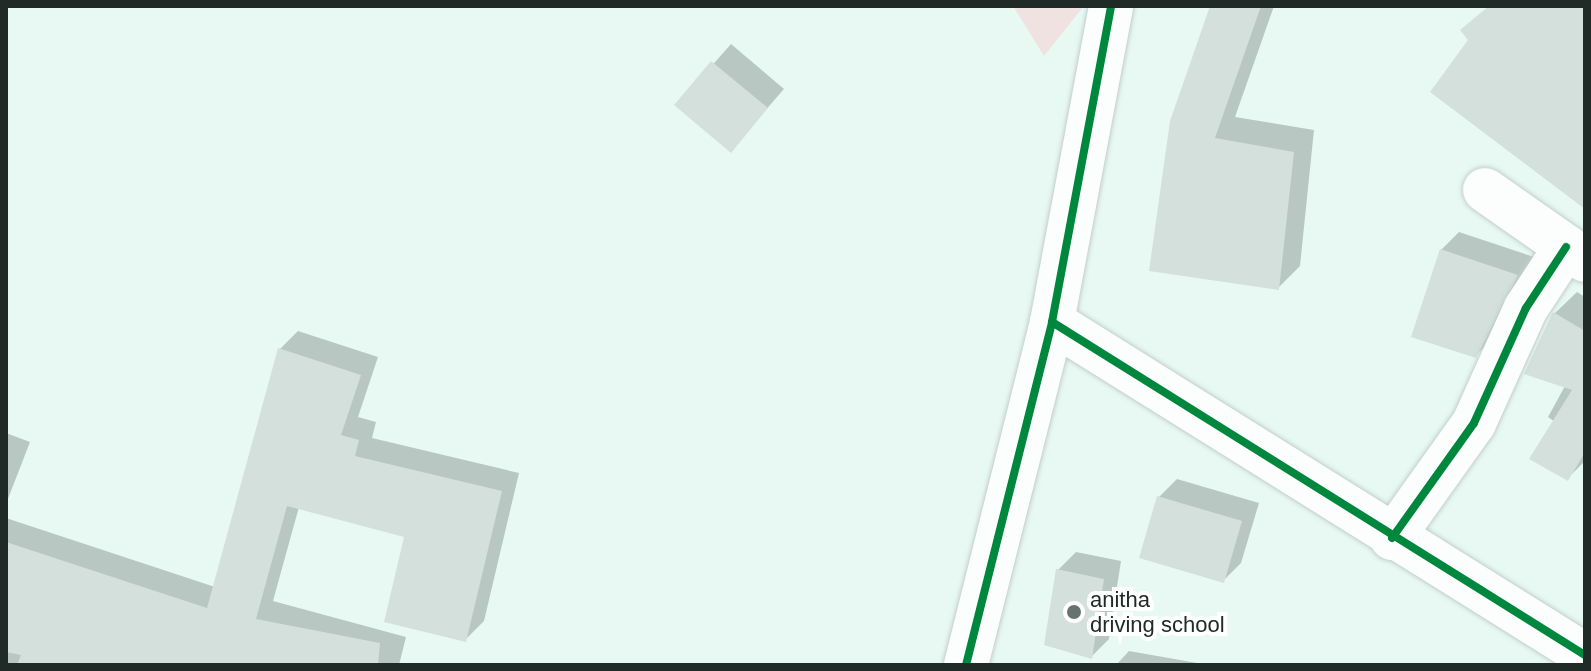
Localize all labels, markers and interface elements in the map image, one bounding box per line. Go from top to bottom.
place label: anitha driving school [1090,586,1225,638]
marker: anitha driving school [1065,603,1083,621]

